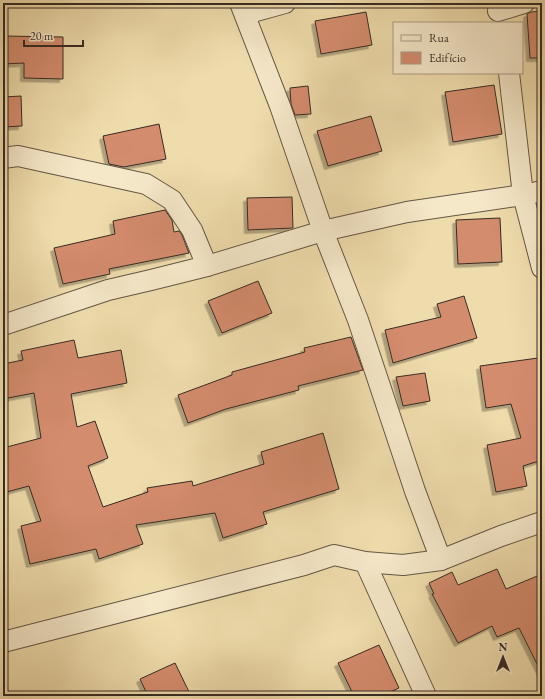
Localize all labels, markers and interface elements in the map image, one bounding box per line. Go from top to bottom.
scale bar [24,22,83,48]
legend [393,22,523,74]
text: 20 m [30,28,54,44]
text: Rua [429,30,449,46]
text: Edifício [429,50,466,66]
north arrow [483,637,523,677]
text: N [499,640,508,654]

